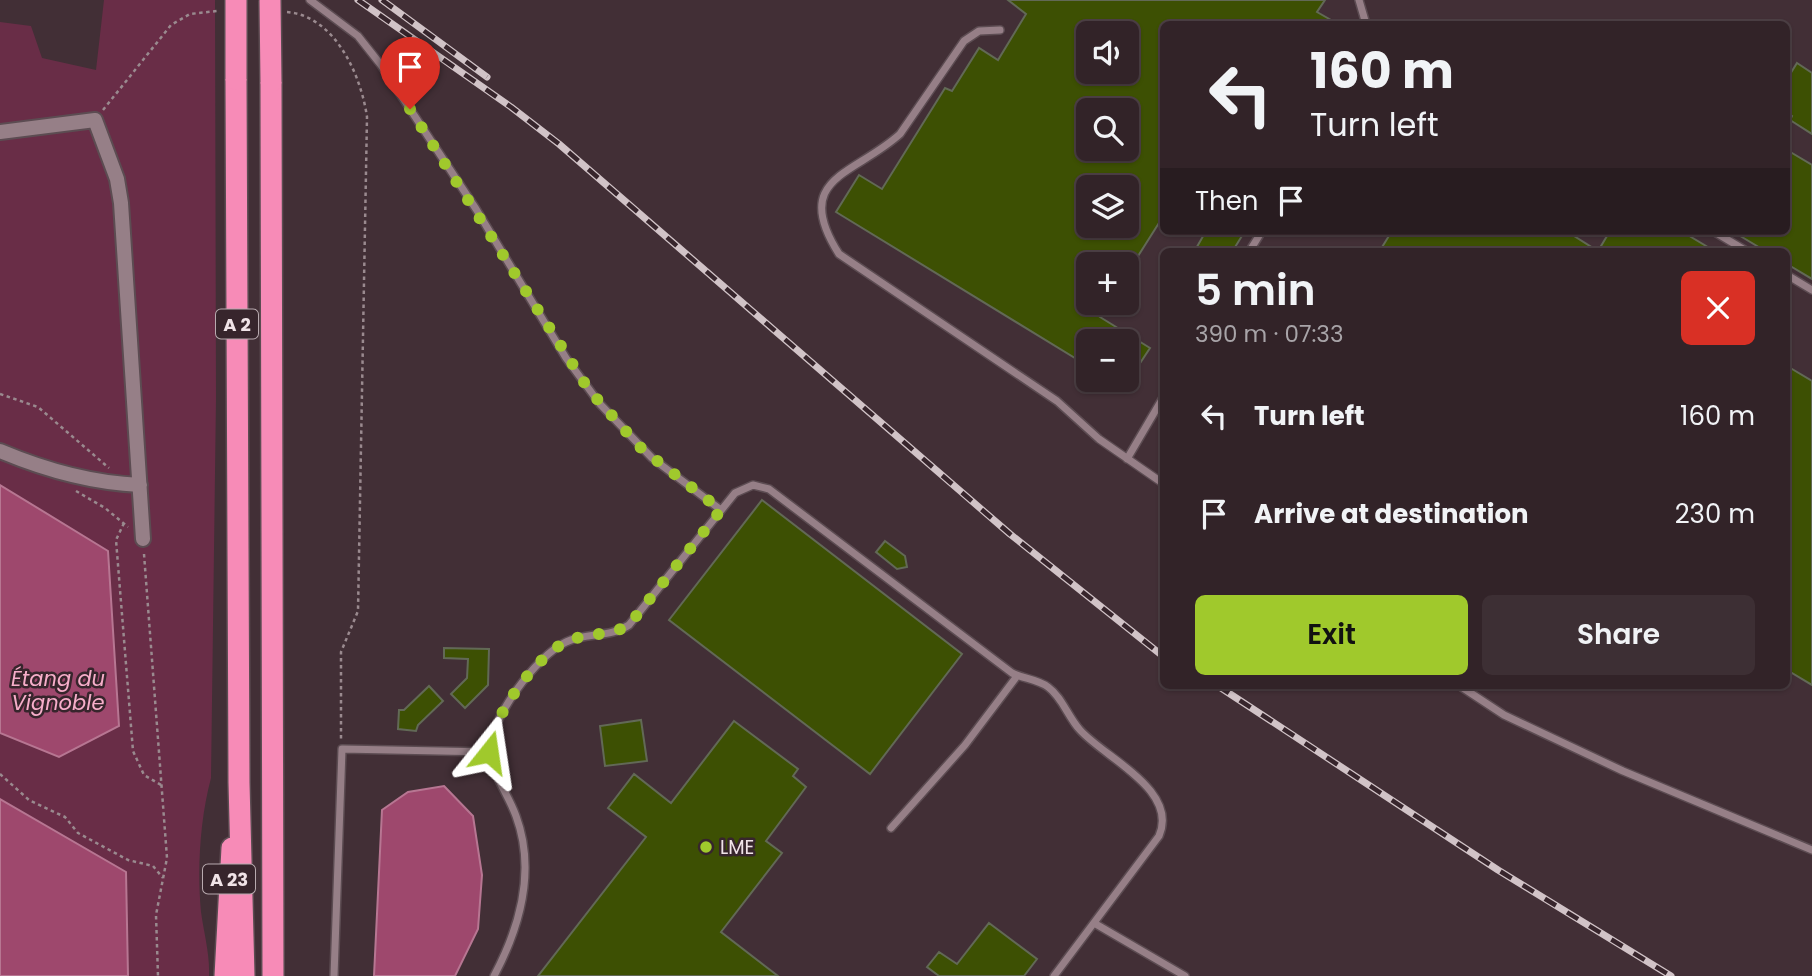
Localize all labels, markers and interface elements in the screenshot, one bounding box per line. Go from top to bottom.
map controls [1076,21,1139,392]
button: sound [1076,21,1139,84]
pin [380,37,440,109]
text: 160 m [1310,37,1454,105]
icon: arrive [391,48,429,86]
icon: left [1195,49,1286,140]
button: search [1076,98,1139,161]
text: Turn left [1310,102,1439,147]
button: layers [1076,175,1139,238]
icon: arrive [1272,182,1310,220]
text: Then [1195,183,1258,219]
button: + [1076,252,1139,315]
text: 5 min [1195,261,1316,320]
button: close [1681,271,1755,345]
road number: A 2 [216,310,258,338]
text: 390 m · 07:33 [1195,318,1343,350]
button: − [1076,329,1139,392]
icon: left [1195,397,1233,435]
text: Turn left [1254,398,1365,434]
text: 160 m [1680,398,1755,434]
icon: arrive [1195,495,1233,533]
text: Arrive at destination [1254,496,1529,532]
text: 230 m [1675,496,1755,532]
button: Exit [1195,595,1468,675]
button: Share [1482,595,1755,675]
water label: Étang du Vignoble [11,664,105,717]
position arrow [452,715,526,789]
place label: LME [720,834,754,861]
marker: LME [698,839,714,855]
road number: A 23 [203,864,255,894]

